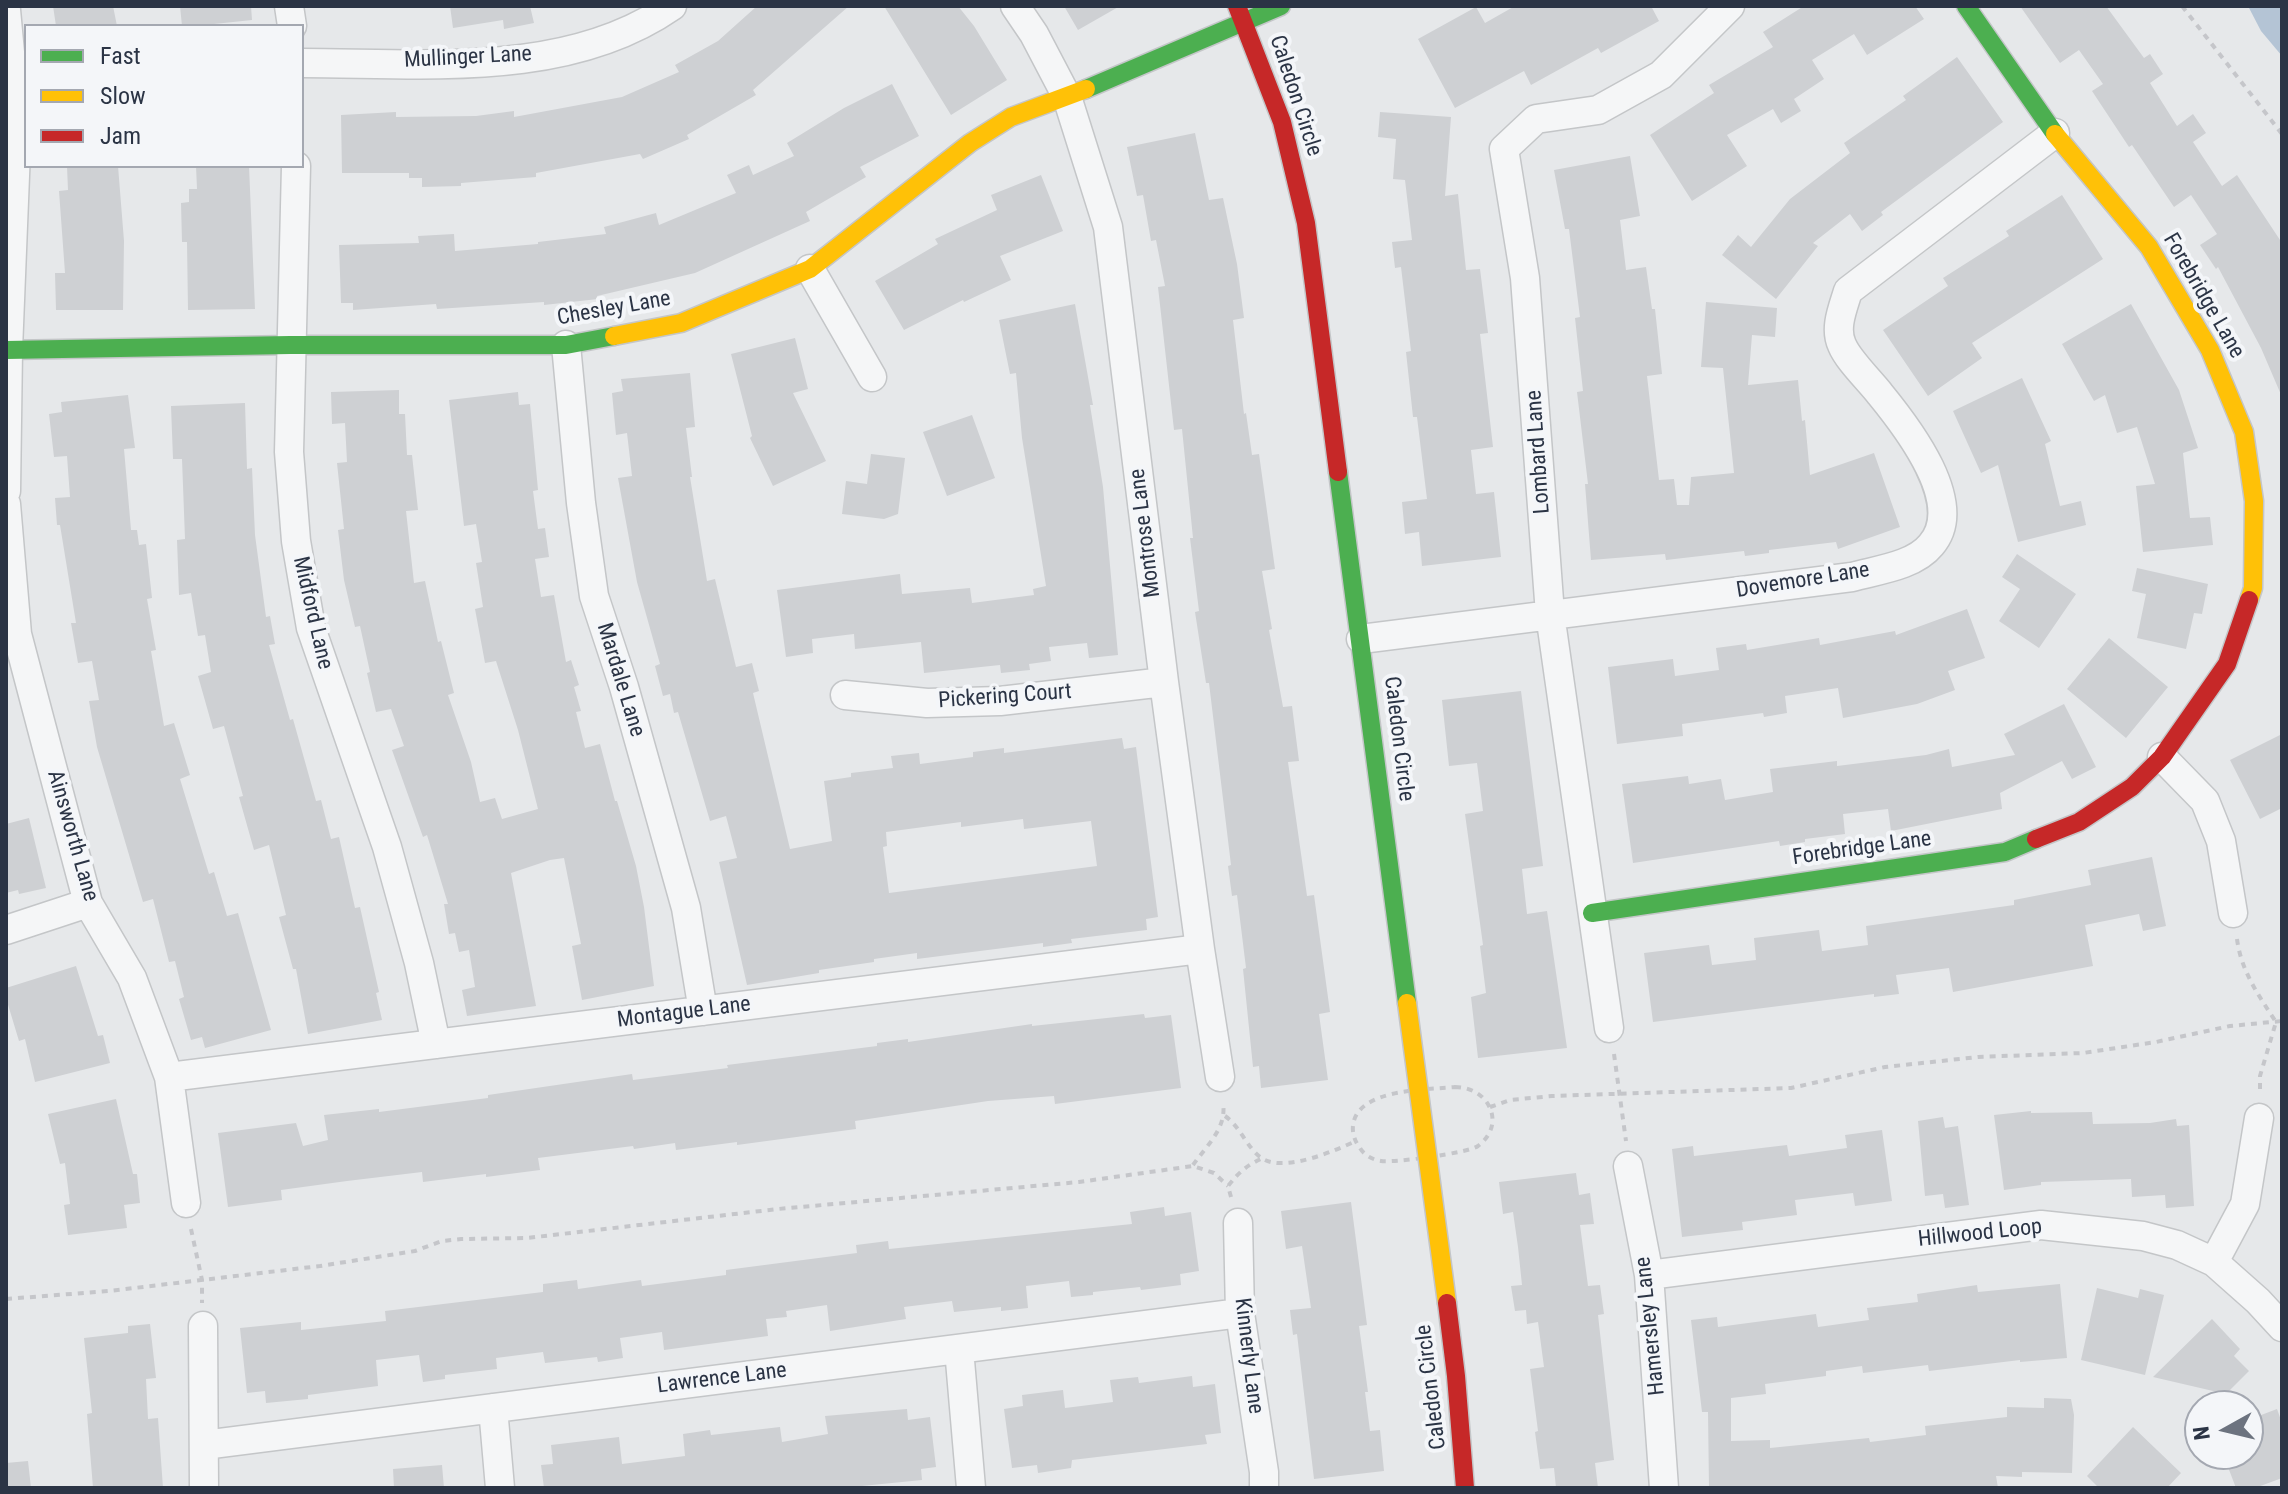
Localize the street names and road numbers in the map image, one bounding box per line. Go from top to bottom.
street label: Caledon Circle [1263,32,1327,160]
street label: Mullinger Lane [403,41,533,75]
street label: Forebridge Lane [2157,229,2249,363]
street label: Chesley Lane [555,286,673,332]
street label: Lombard Lane [1522,389,1556,515]
street label: Montrose Lane [1125,467,1167,599]
street label: Midford Lane [286,554,338,672]
street label: Dovemore Lane [1735,557,1871,605]
street label: Mardale Lane [590,620,650,740]
street label: Caledon Circle [1377,675,1419,803]
street label: Pickering Court [937,679,1073,715]
street label: Ainsworth Lane [41,767,103,905]
street label: Forebridge Lane [1791,826,1933,872]
street label: Montague Lane [616,992,752,1034]
street label: Hillwood Loop [1917,1214,2043,1254]
street label: Hamersley Lane [1631,1255,1671,1397]
street label: Kinnerly Lane [1228,1297,1268,1415]
street label: Caledon Circle [1411,1323,1453,1451]
street label: Lawrence Lane [656,1358,788,1400]

